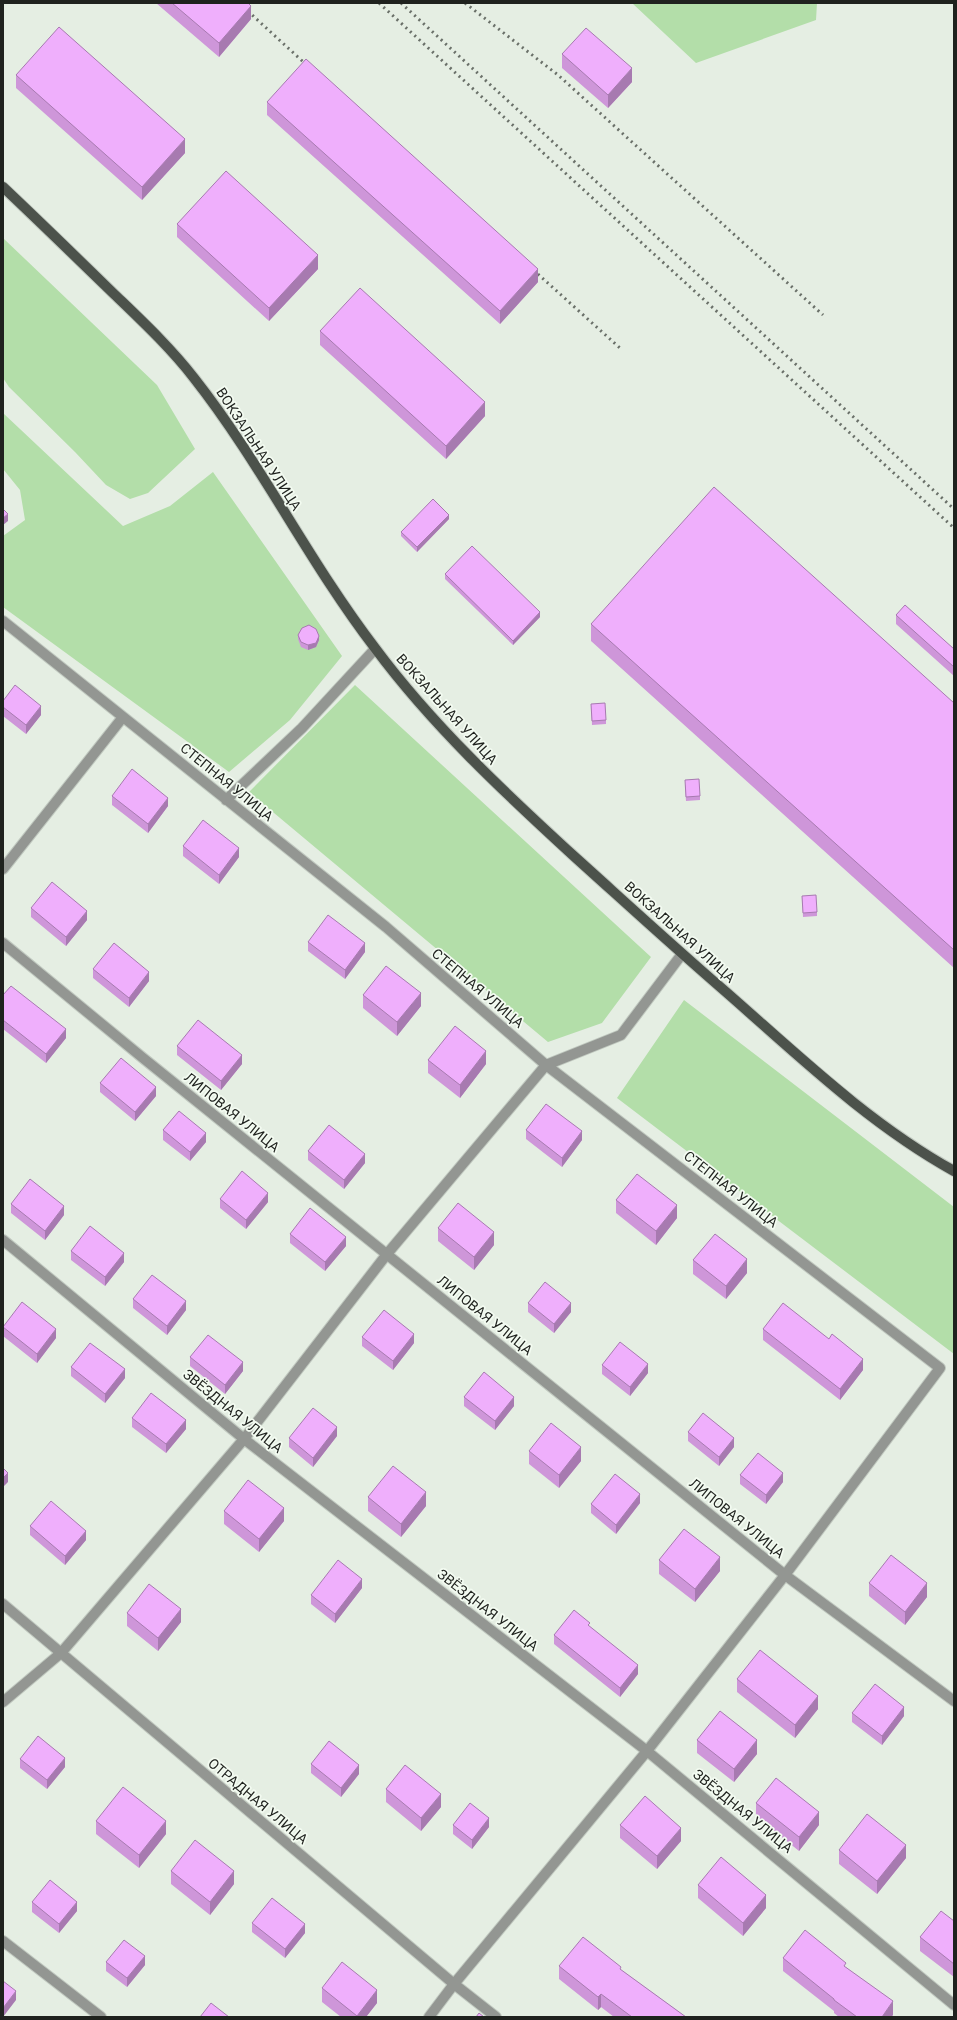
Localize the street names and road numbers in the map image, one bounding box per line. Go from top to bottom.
street label: ВОКЗАЛЬНАЯ УЛИЦА [213,385,305,513]
street label: ВОКЗАЛЬНАЯ УЛИЦА [393,650,501,768]
street label: СТЕПНАЯ УЛИЦА [177,740,277,824]
street label: ВОКЗАЛЬНАЯ УЛИЦА [621,878,739,986]
street label: СТЕПНАЯ УЛИЦА [429,945,527,1031]
street label: ЛИПОВАЯ УЛИЦА [181,1069,283,1155]
street label: СТЕПНАЯ УЛИЦА [681,1147,781,1231]
street label: ЛИПОВАЯ УЛИЦА [434,1272,536,1358]
street label: ЗВЁЗДНАЯ УЛИЦА [180,1366,286,1456]
street label: ЛИПОВАЯ УЛИЦА [686,1475,788,1561]
street label: ЗВЁЗДНАЯ УЛИЦА [434,1566,542,1654]
street label: ОТРАДНАЯ УЛИЦА [205,1755,311,1847]
street label: ЗВЁЗДНАЯ УЛИЦА [690,1766,796,1856]

